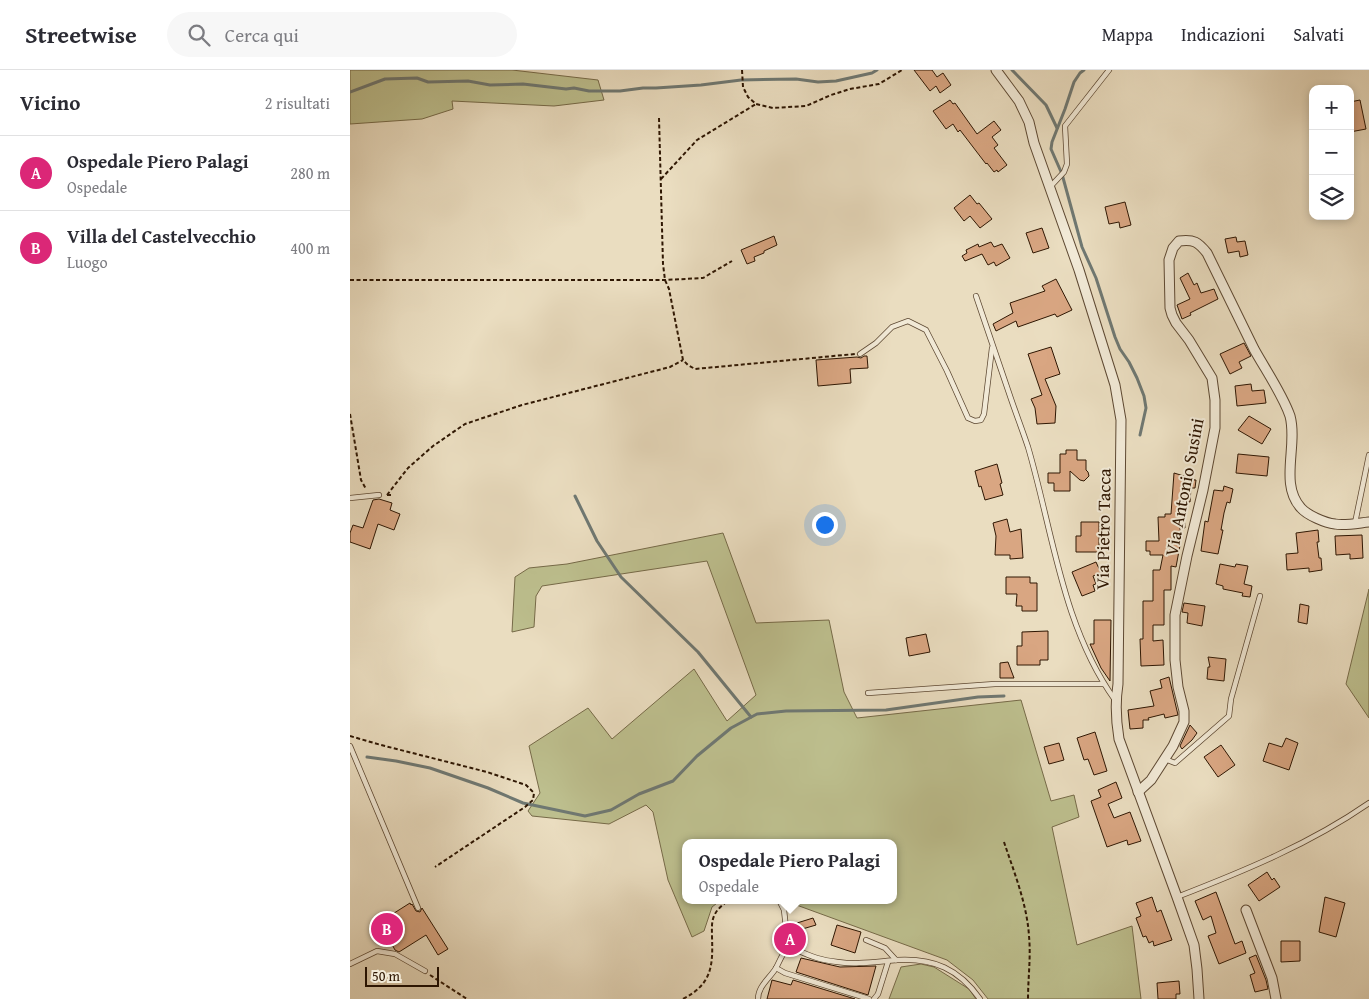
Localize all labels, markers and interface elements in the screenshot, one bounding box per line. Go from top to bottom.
search box [167,12,517,57]
text: Streetwise [25,17,137,52]
icon: search [185,21,213,49]
text: Cerca qui [225,21,299,49]
text: Mappa [1102,21,1153,48]
text: Indicazioni [1181,21,1265,48]
text: Salvati [1293,21,1344,48]
map controls [1309,85,1354,220]
button: + [1309,85,1354,130]
text: Vicino [20,87,80,118]
text: 2 risultati [265,91,330,115]
button: − [1309,130,1354,175]
text: Ospedale Piero Palagi [67,147,249,175]
text: A [31,161,41,185]
text: 280 m [290,161,330,185]
text: Ospedale [67,175,127,199]
button: layers [1309,175,1354,220]
text: Villa del Castelvecchio [67,222,256,250]
text: B [31,236,41,260]
text: 400 m [290,236,330,260]
text: Luogo [67,250,108,274]
street label: Via Antonio Susini [1157,416,1211,558]
street label: Via Pietro Tacca [1088,468,1118,590]
your location [812,512,838,538]
popup [682,839,897,904]
text: Ospedale Piero Palagi [699,846,880,874]
text: Ospedale [699,874,759,898]
pin: B [371,910,403,948]
pin: A [774,920,806,958]
scale bar [365,964,439,987]
text: 50 m [372,966,400,986]

